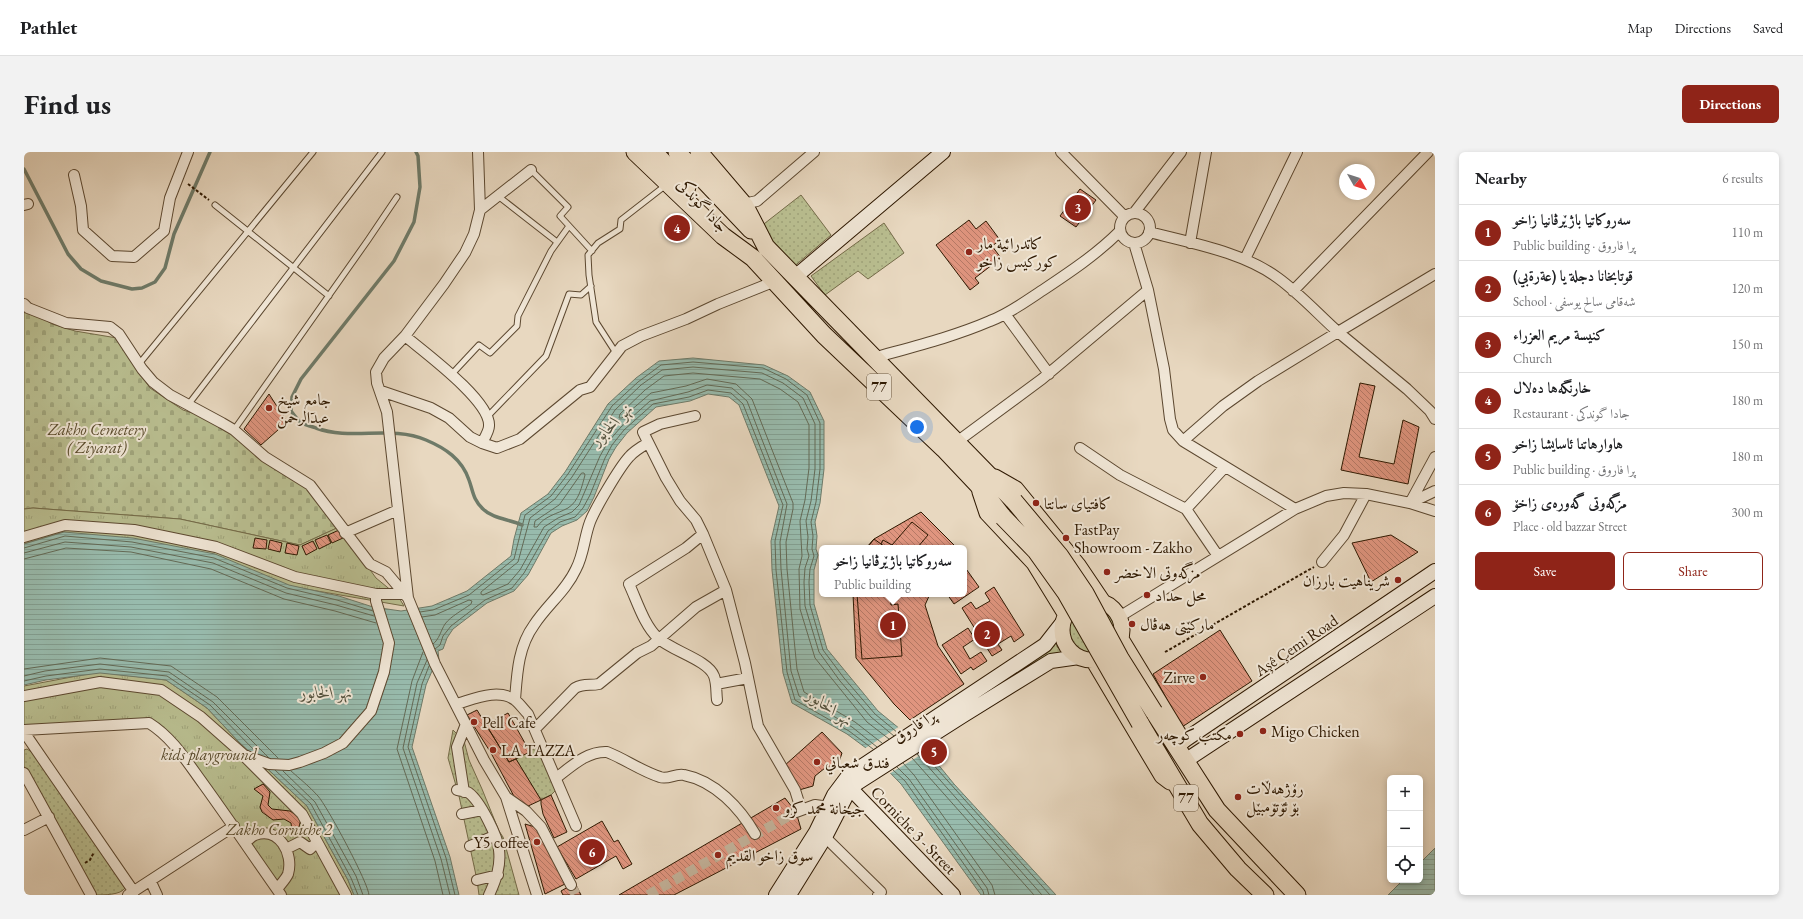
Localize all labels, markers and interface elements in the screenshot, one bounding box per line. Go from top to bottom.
text: Pathlet [20,15,77,40]
text: Map [1627,19,1653,37]
text: Directions [1675,19,1731,37]
text: Saved [1753,19,1783,37]
button: Directions [1682,85,1779,123]
text: Find us [24,86,111,122]
north arrow [1339,164,1375,200]
text: Nearby [1475,167,1527,189]
text: 6 results [1722,170,1763,187]
street label: جادا گوندکی [672,174,733,237]
pin: 3 [1065,193,1091,223]
text: سه‌روكاتيا باژێرڤانيا زاخو [1513,210,1631,229]
pin: 4 [664,213,690,243]
text: 1 [1485,224,1491,241]
text: 110 m [1732,224,1763,241]
place label: كاتدرائية مار كوركيس زاخو [975,233,1058,272]
text: Public building · پرا فاروق [1513,237,1635,254]
marker: كاتدرائية مار كوركيس زاخو [964,247,974,257]
text: قوتابخانا دجلة يا (عةرةبي) [1513,266,1633,285]
text: 2 [1485,280,1491,297]
text: 120 m [1732,280,1763,297]
text: School · شەقامی سالح یوسفی [1513,293,1636,310]
text: كنيسة مريم العزراء [1513,325,1606,344]
text: 3 [1485,336,1491,353]
text: 150 m [1732,336,1763,353]
text: Church [1513,350,1552,367]
road number: 77 [867,374,891,400]
text: خارنگەها دەلال [1513,378,1591,397]
place label: جامع شيخ عبدالرحمن [277,389,331,429]
text: 4 [1485,392,1491,409]
text: 180 m [1732,392,1763,409]
water label: نهر الخابور [584,398,637,451]
marker: جامع شيخ عبدالرحمن [264,403,274,413]
text: Restaurant · جادا گوندکی [1513,405,1630,422]
your location [907,417,927,437]
park label: Zakho Cemetery ( Ziyarat) [47,419,147,458]
text: هاوارهاتنا ئاسایشا زاخو [1513,434,1623,453]
text: 5 [1485,448,1491,465]
text: 180 m [1732,448,1763,465]
text: Public building · پرا فاروق [1513,461,1635,478]
place label: کافتیای سانتا [1044,493,1112,514]
text: مزگەوتی گەورەی زاخۆ [1513,493,1627,512]
marker: کافتیای سانتا [1031,498,1041,508]
text: 6 [1485,504,1491,521]
text: 300 m [1732,504,1763,521]
text: Place · old bazzar Street [1513,518,1627,535]
place label: FastPay Showroom - Zakho [1074,519,1193,558]
marker: FastPay Showroom - Zakho [1061,533,1071,543]
popup [819,545,967,597]
text: سه‌روكاتيا باژێرڤانيا زاخو [834,551,952,570]
button: Save [1475,552,1615,590]
button: Share [1623,552,1763,590]
place label: مزگەوتی الاخضر [1113,561,1201,584]
marker: مزگەوتی الاخضر [1102,567,1112,577]
place label: شريناهيت بارزان [1303,570,1390,591]
marker: شريناهيت بارزان [1393,575,1403,585]
text: Public building [834,576,911,593]
place label: محل حداد [1155,585,1206,607]
marker: محل حداد [1142,590,1152,600]
street label: Aşê Çemi Road [1250,609,1343,682]
pin: 1 [880,610,906,640]
place label: مارکێتی هەڤال [1140,614,1215,636]
pin: 2 [974,619,1000,649]
marker: مارکێتی هەڤال [1127,619,1137,629]
place label: Zirve [1163,667,1195,688]
marker: Zirve [1198,672,1208,682]
water label: نهر الخابور [299,681,352,703]
water label: نهر الخابور [801,682,858,731]
street label: پرا فاروق [889,704,941,748]
place label: Pell Cafe [482,712,536,733]
marker: Pell Cafe [469,717,479,727]
place label: Migo Chicken [1271,721,1360,742]
place label: مکتب کوچه‌ر [1155,724,1232,746]
marker: Migo Chicken [1258,726,1268,736]
marker: مکتب کوچه‌ر [1235,729,1245,739]
pin: 5 [921,737,947,767]
place label: LA TAZZA [501,740,576,761]
park label: kids playground [161,744,258,765]
marker: LA TAZZA [488,745,498,755]
place label: فندق شعباني [825,752,890,775]
marker: فندق شعباني [812,757,822,767]
map controls [1387,775,1423,883]
button: + [1387,775,1423,811]
place label: رۆژهەڵات بۆ ئۆتۆمبێل [1246,778,1304,818]
street label: Corniche 3 - Street [866,782,961,879]
road number: 77 [1174,785,1198,811]
marker: رۆژهەڵات بۆ ئۆتۆمبێل [1233,792,1243,802]
place label: جيخانة محمد كرو [782,798,865,819]
marker: جيخانة محمد كرو [771,803,781,813]
button: − [1387,811,1423,847]
park label: Zakho Corniche 2 [225,819,333,840]
place label: Y5 coffee [474,832,529,853]
marker: Y5 coffee [532,837,542,847]
pin: 6 [579,837,605,867]
place label: سوق زاخو القديم [726,845,813,870]
button: locate [1387,847,1423,883]
marker: سوق زاخو القديم [713,850,723,860]

